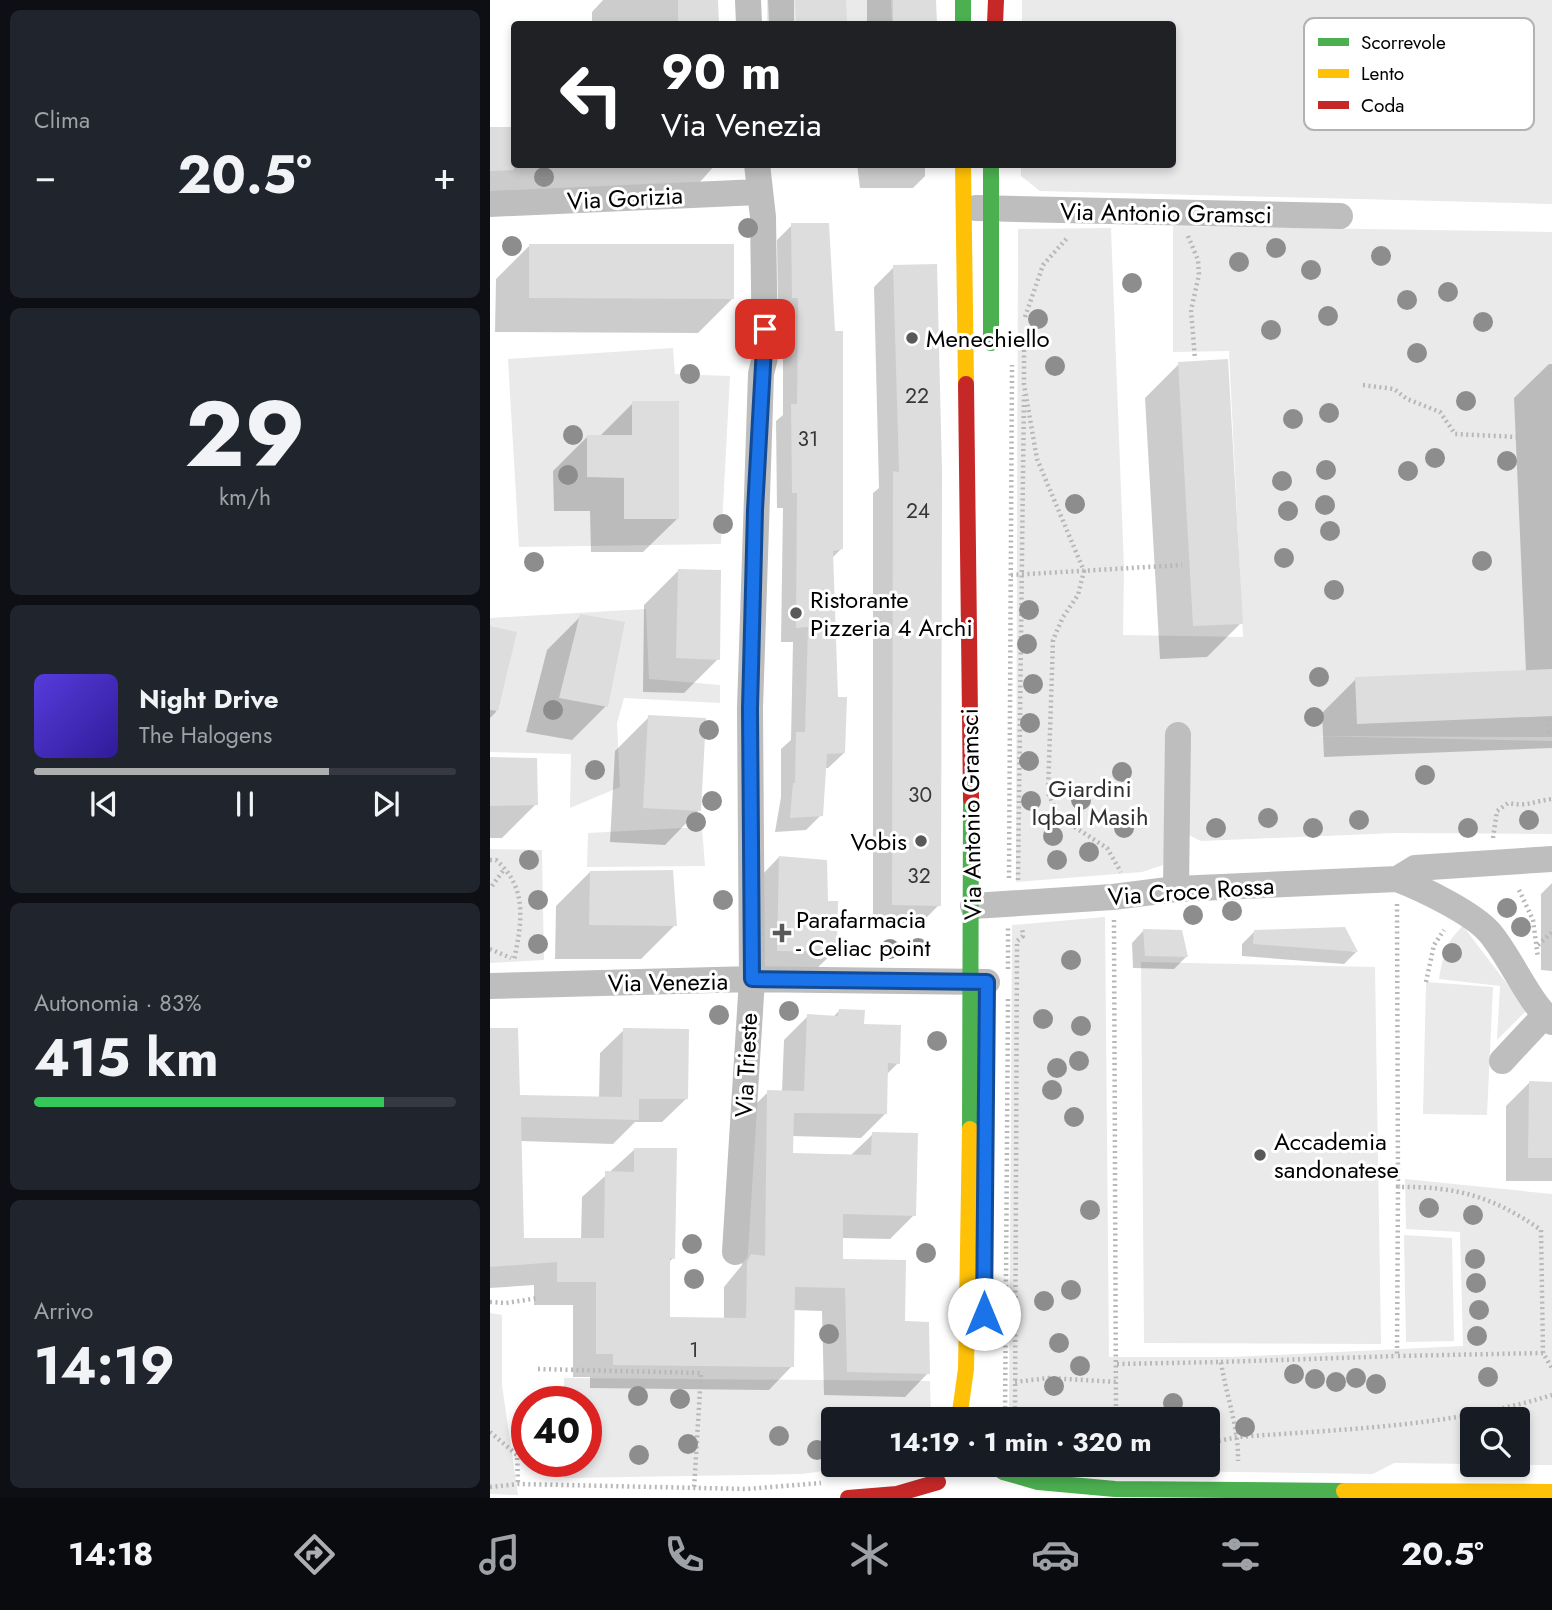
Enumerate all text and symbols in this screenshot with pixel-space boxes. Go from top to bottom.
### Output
legend [1304,18,1534,130]
text: Scorrevole [1361,29,1446,56]
text: 90 m [661,37,781,107]
icon: left [546,49,637,140]
text: Lento [1361,60,1404,87]
text: Coda [1361,92,1404,119]
text: Via Venezia [661,102,822,148]
text: Clima [34,103,90,137]
text: 20.5° [177,137,312,213]
text: − [34,148,56,203]
text: + [433,148,456,203]
street label: Via Gorizia [566,177,684,219]
street label: Via Antonio Gramsci [1060,194,1272,232]
pin [735,299,795,359]
icon: arrive [746,310,784,348]
place label: Menechiello [926,321,1050,356]
marker: Menechiello [904,330,920,346]
text: 29 [185,369,305,500]
house number: 22 [905,381,929,411]
house number: 31 [798,424,818,454]
text: km/h [219,480,271,514]
house number: 24 [906,496,930,526]
place label: Ristorante Pizzeria 4 Archi [810,582,973,645]
marker: Ristorante Pizzeria 4 Archi [788,605,804,621]
text: Night Drive [139,680,279,718]
street label: Via Antonio Gramsci [952,708,990,920]
text: The Halogens [139,718,272,752]
park label: Giardini Iqbal Masih [1032,771,1149,834]
house number: 30 [908,780,932,810]
icon: previous [85,785,123,823]
icon: pause [226,785,264,823]
icon: next [367,785,405,823]
place label: Vobis [850,824,907,859]
marker: Vobis [913,833,929,849]
house number: 32 [907,861,931,891]
street label: Via Croce Rossa [1107,868,1275,914]
place label: Parafarmacia - Celiac point [796,902,931,965]
marker: Parafarmacia - Celiac point [774,925,790,941]
street label: Via Venezia [607,963,729,1001]
text: Autonomia · 83% [34,986,202,1020]
street label: Via Trieste [726,1012,766,1118]
text: 415 km [34,1020,219,1096]
place label: Accademia sandonatese [1274,1124,1399,1187]
marker: Accademia sandonatese [1252,1147,1268,1163]
position arrow [947,1277,1021,1351]
text: Arrivo [34,1294,93,1328]
text: 14:19 [34,1328,175,1404]
house number: 1 [689,1335,699,1365]
speed limit sign: 40 [511,1386,602,1477]
map controls [1460,1407,1530,1477]
button: search [1460,1407,1530,1477]
text: 14:19 · 1 min · 320 m [889,1423,1152,1461]
icon: directions [290,1530,339,1579]
icon: music [475,1530,524,1579]
icon: phone [660,1530,709,1579]
icon: climate [845,1530,894,1579]
icon: car [1031,1530,1080,1579]
icon: filters [1216,1530,1265,1579]
text: 14:18 [68,1531,153,1577]
text: 20.5° [1401,1531,1484,1577]

